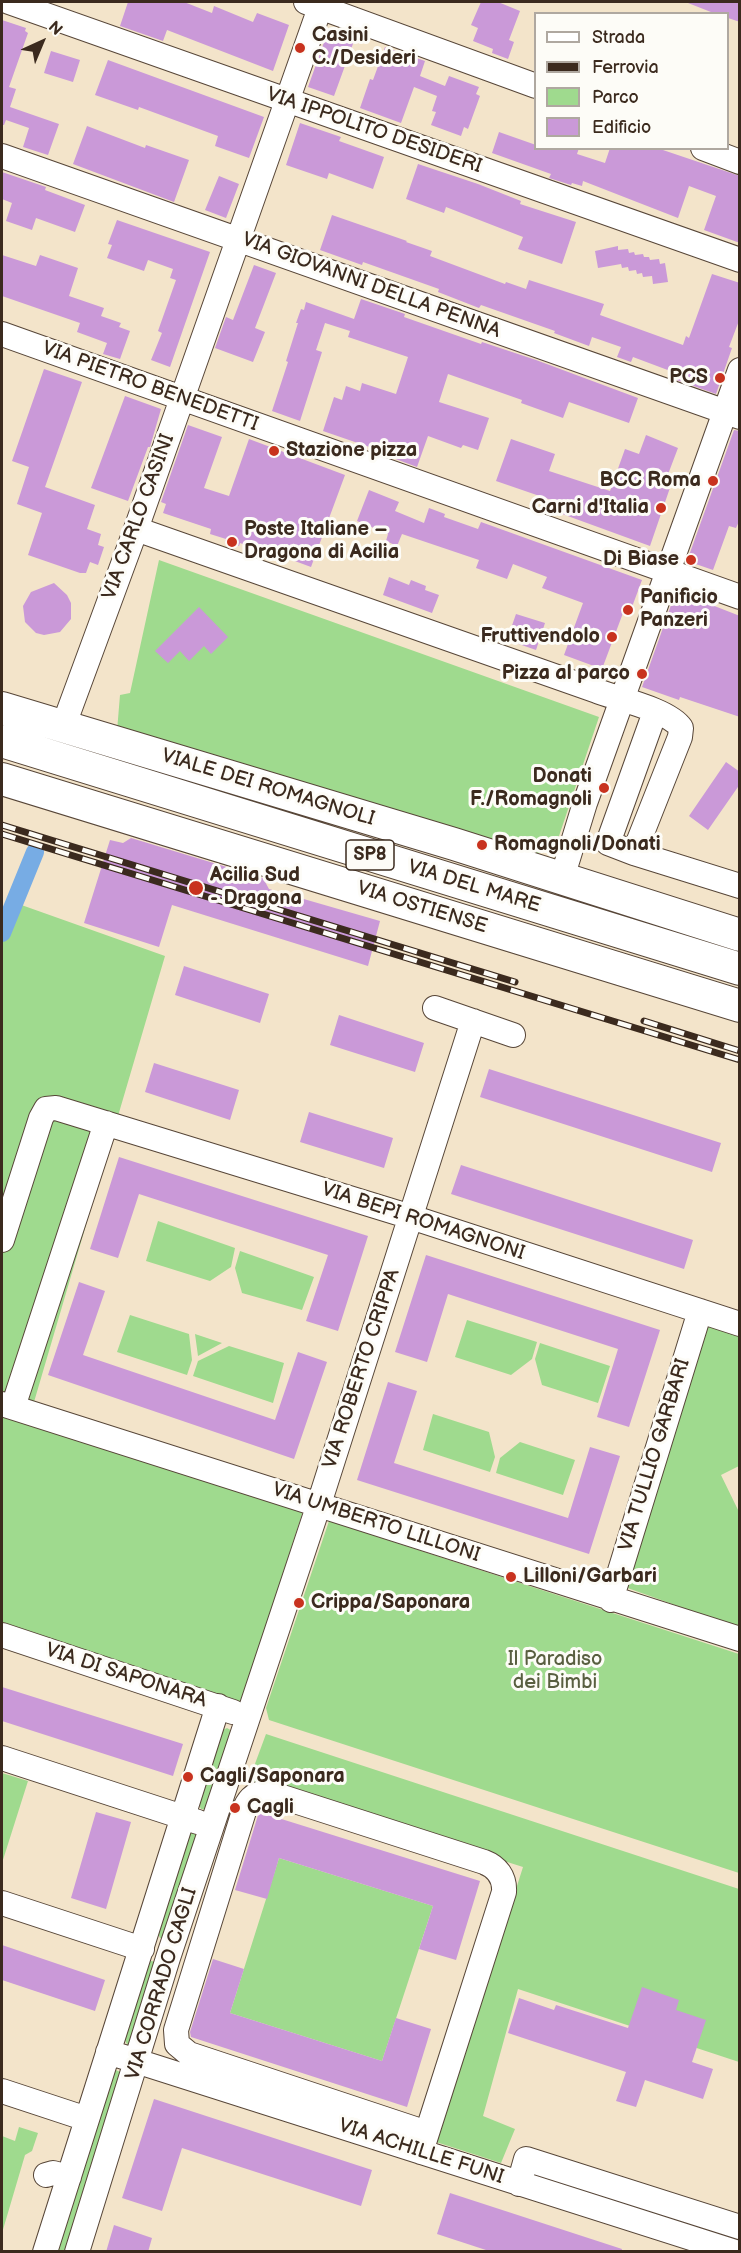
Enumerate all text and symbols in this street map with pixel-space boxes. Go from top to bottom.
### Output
north arrow [12,12,72,72]
legend [534,12,729,150]
text: N [44,18,66,40]
place label: Casini C./Desideri [312,24,416,71]
text: Strada [592,27,645,48]
marker: Casini C./Desideri [293,41,307,55]
text: Ferrovia [592,57,659,78]
street label: VIA IPPOLITO DESIDERI [263,83,485,179]
text: Parco [592,87,639,108]
text: Edificio [592,117,651,138]
street label: VIA GIOVANNI DELLA PENNA [238,228,504,344]
street label: VIA PIETRO BENEDETTI [39,337,261,437]
place label: PCS [669,366,708,390]
marker: PCS [713,371,727,385]
street label: VIA CARLO CASINI [98,431,180,603]
place label: Stazione pizza [286,439,417,463]
marker: Stazione pizza [267,444,281,458]
place label: BCC Roma [599,469,701,493]
marker: BCC Roma [706,474,720,488]
place label: Carni d'Italia [532,496,649,520]
marker: Carni d'Italia [654,501,668,515]
place label: Poste Italiane – Dragona di Acilia [244,518,399,565]
marker: Poste Italiane – Dragona di Acilia [225,535,239,549]
place label: Di Biase [603,548,679,572]
marker: Di Biase [684,553,698,567]
place label: Panificio Panzeri [640,586,718,633]
marker: Panificio Panzeri [621,603,635,617]
place label: Fruttivendolo [480,625,600,649]
marker: Fruttivendolo [605,630,619,644]
place label: Pizza al parco [502,662,630,686]
marker: Pizza al parco [635,667,649,681]
street label: VIALE DEI ROMAGNOLI [159,744,377,832]
place label: Donati F./Romagnoli [470,765,592,812]
marker: Donati F./Romagnoli [597,781,611,795]
place label: Romagnoli/Donati [494,833,661,857]
marker: Romagnoli/Donati [475,838,489,852]
road number: SP8 [346,840,394,870]
street label: VIA DEL MARE [405,855,543,919]
place label: Acilia Sud - Dragona [210,864,302,911]
street label: VIA OSTIENSE [354,877,490,939]
marker: Acilia Sud - Dragona [187,879,205,897]
street label: VIA BEPI ROMAGNONI [318,1178,528,1266]
street label: VIA ROBERTO CRIPPA [318,1266,406,1472]
street label: VIA TULLIO GARBARI [614,1356,696,1554]
street label: VIA UMBERTO LILLONI [269,1478,483,1568]
place label: Lilloni/Garbari [523,1565,657,1589]
marker: Lilloni/Garbari [504,1570,518,1584]
place label: Crippa/Saponara [311,1591,470,1615]
marker: Crippa/Saponara [292,1596,306,1610]
street label: VIA DI SAPONARA [42,1639,210,1713]
park label: Il Paradiso dei Bimbi [508,1648,602,1695]
place label: Cagli/Saponara [200,1765,345,1789]
marker: Cagli/Saponara [181,1770,195,1784]
place label: Cagli [247,1796,294,1820]
marker: Cagli [228,1801,242,1815]
street label: VIA CORRADO CAGLI [121,1885,203,2083]
street label: VIA ACHILLE FUNI [335,2114,507,2190]

